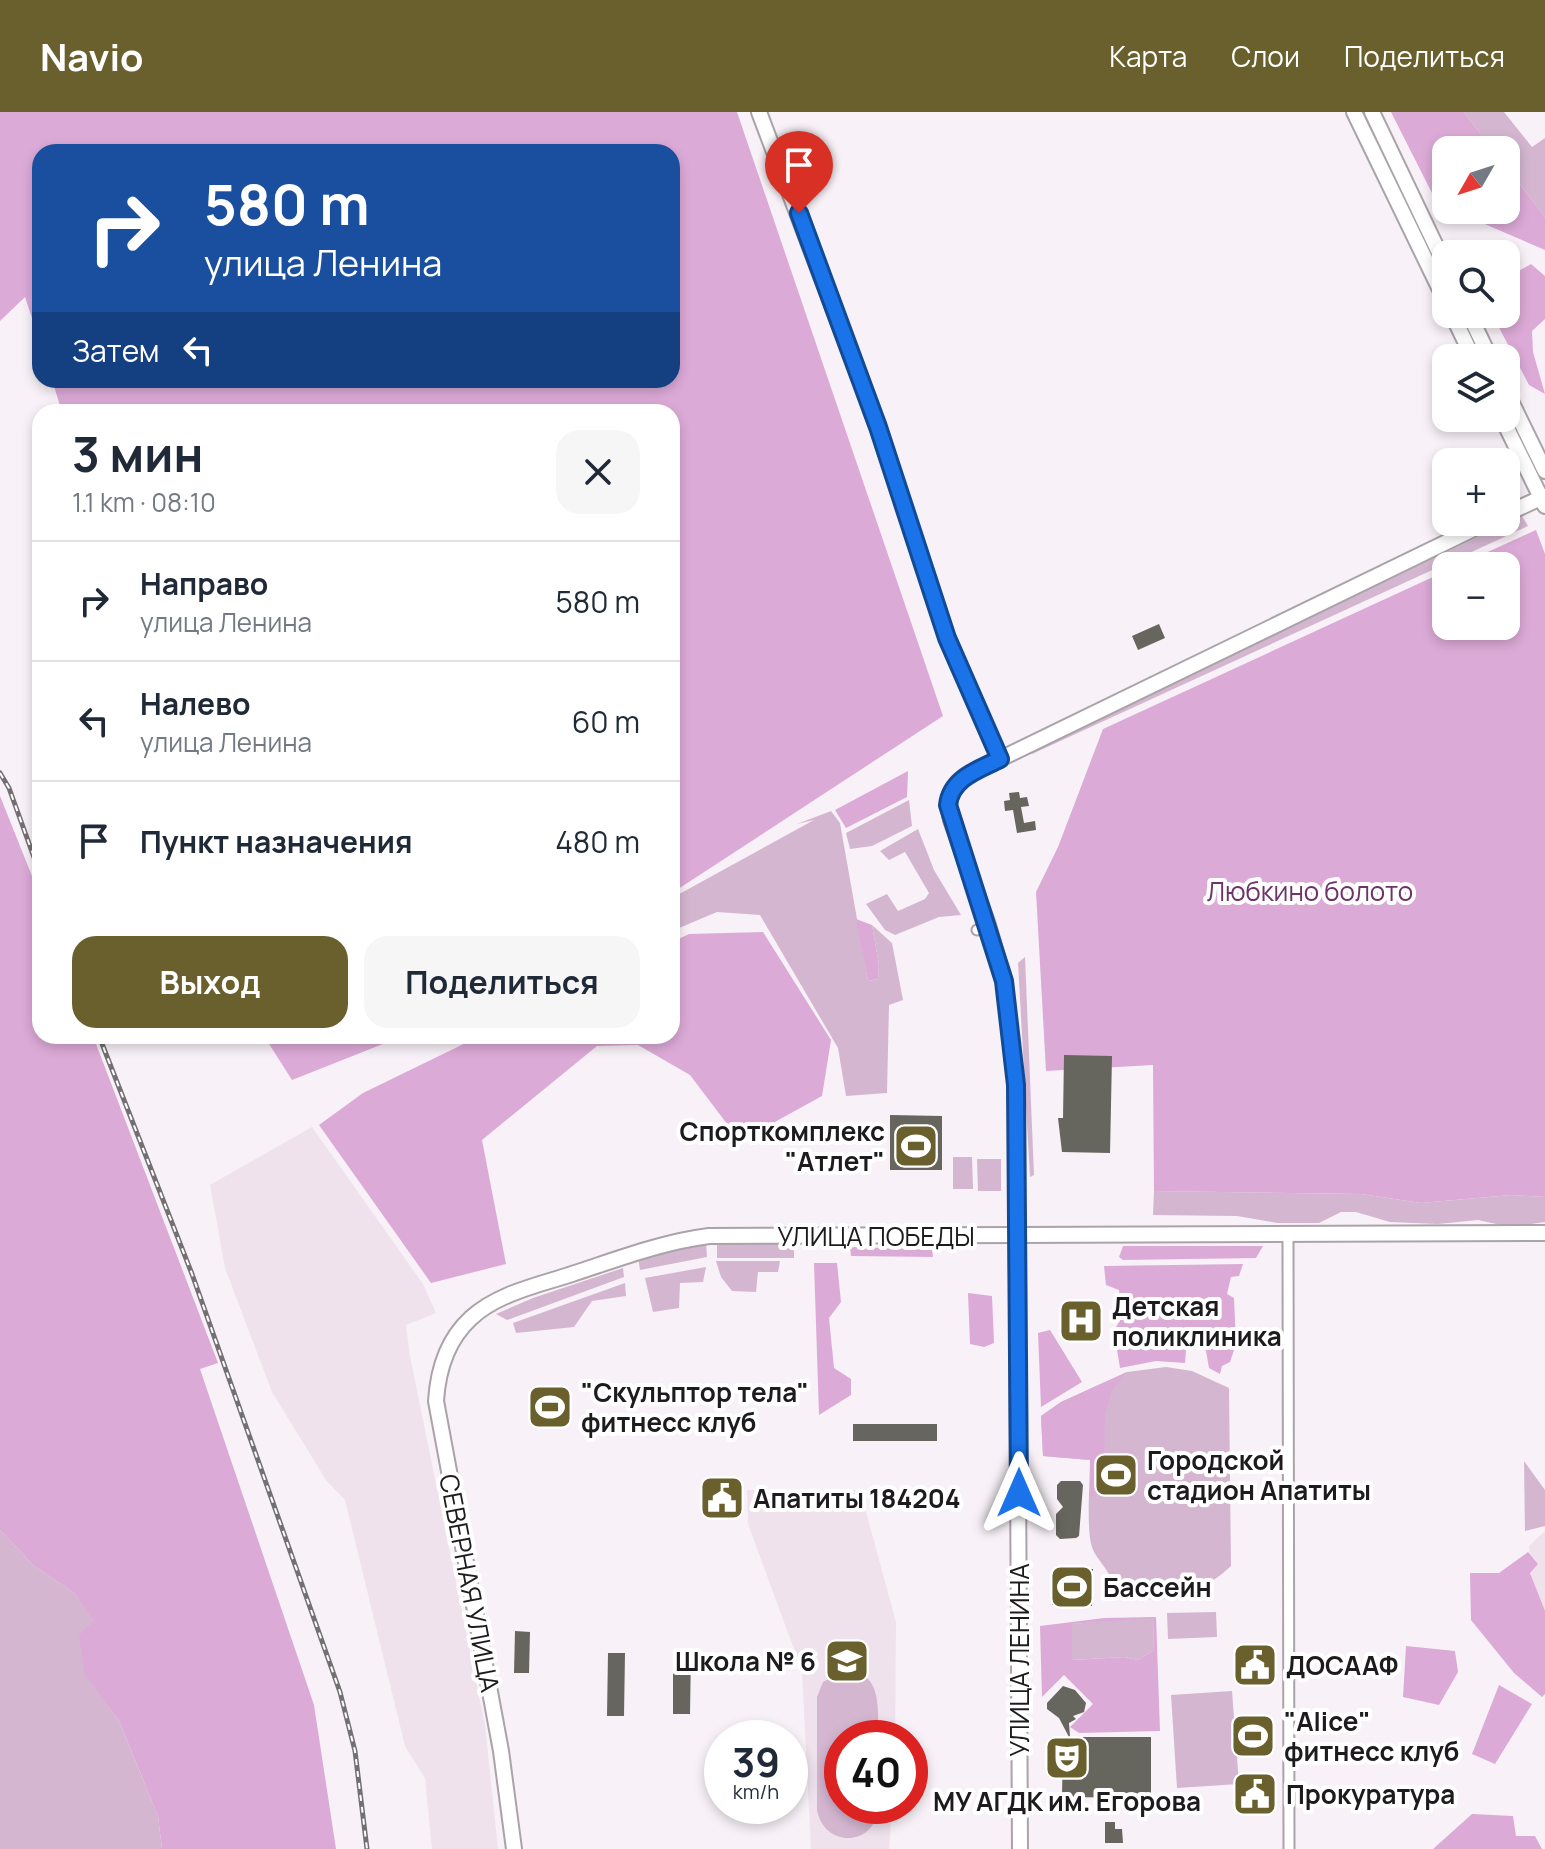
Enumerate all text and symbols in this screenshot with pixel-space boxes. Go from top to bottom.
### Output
text: Navio [40,30,144,82]
text: Карта [1109,37,1187,75]
text: Слои [1231,37,1300,75]
text: Поделиться [1344,37,1505,75]
pin [765,131,833,213]
north arrow [1432,136,1520,224]
map controls [1432,136,1520,640]
icon: arrive [777,143,821,187]
text: 580 m [204,165,370,242]
icon: right [72,176,176,280]
text: улица Ленина [204,238,442,287]
button: search [1432,240,1520,328]
icon: left [176,328,220,372]
text: Затем [72,330,160,371]
button: layers [1432,344,1520,432]
text: 3 мин [72,421,203,486]
button: close [556,430,640,514]
button: + [1432,448,1520,536]
text: 1.1 km · 08:10 [72,484,216,520]
button: − [1432,552,1520,640]
text: Направо [140,563,268,604]
icon: right [72,579,116,623]
text: 580 m [556,581,640,622]
text: улица Ленина [140,604,312,640]
text: Налево [140,683,250,724]
icon: left [72,699,116,743]
text: 60 m [572,701,640,742]
text: улица Ленина [140,724,312,760]
icon: arrive [72,819,116,863]
text: Пункт назначения [140,821,413,862]
text: 480 m [555,821,640,862]
park label: Любкино болото [1207,873,1413,909]
button: Выход [72,936,348,1028]
button: Поделиться [364,936,640,1028]
place label: Спорткомплекс "Атлет" [680,1113,885,1179]
sports icon: Спорткомплекс "Атлет" [892,1122,940,1170]
street label: УЛИЦА ПОБЕДЫ [777,1218,975,1254]
place label: Детская поликлиника [1112,1288,1282,1354]
hospital icon: Детская поликлиника [1057,1297,1105,1345]
place label: "Скульптор тела" фитнесс клуб [581,1374,809,1440]
sports icon: "Скульптор тела" фитнесс клуб [526,1383,574,1431]
place label: Городской стадион Апатиты [1147,1442,1371,1508]
position arrow [977,1451,1061,1535]
sports icon: Городской стадион Апатиты [1092,1451,1140,1499]
street label: СЕВЕРНАЯ УЛИЦА [431,1471,509,1695]
public building icon: Апатиты 184204 [698,1474,746,1522]
place label: Апатиты 184204 [753,1480,961,1516]
street label: УЛИЦА ЛЕНИНА [1001,1563,1037,1757]
sports icon: Бассейн [1048,1563,1096,1611]
place label: Бассейн [1103,1569,1212,1605]
school or university icon: Школа № 6 [823,1637,871,1685]
public building icon: ДОСААФ [1231,1641,1279,1689]
place label: Школа № 6 [675,1643,816,1679]
place label: ДОСААФ [1286,1647,1398,1683]
place label: "Alice" фитнесс клуб [1284,1703,1459,1769]
sports icon: "Alice" фитнесс клуб [1229,1712,1277,1760]
speed limit sign: 40 [824,1720,928,1824]
text: 39 [732,1734,780,1789]
theatre icon: МУ АГДК им. Егорова [1043,1734,1091,1782]
public building icon: Прокуратура [1231,1770,1279,1818]
place label: Прокуратура [1286,1776,1455,1812]
text: km/h [733,1778,779,1805]
place label: МУ АГДК им. Егорова [933,1783,1201,1819]

